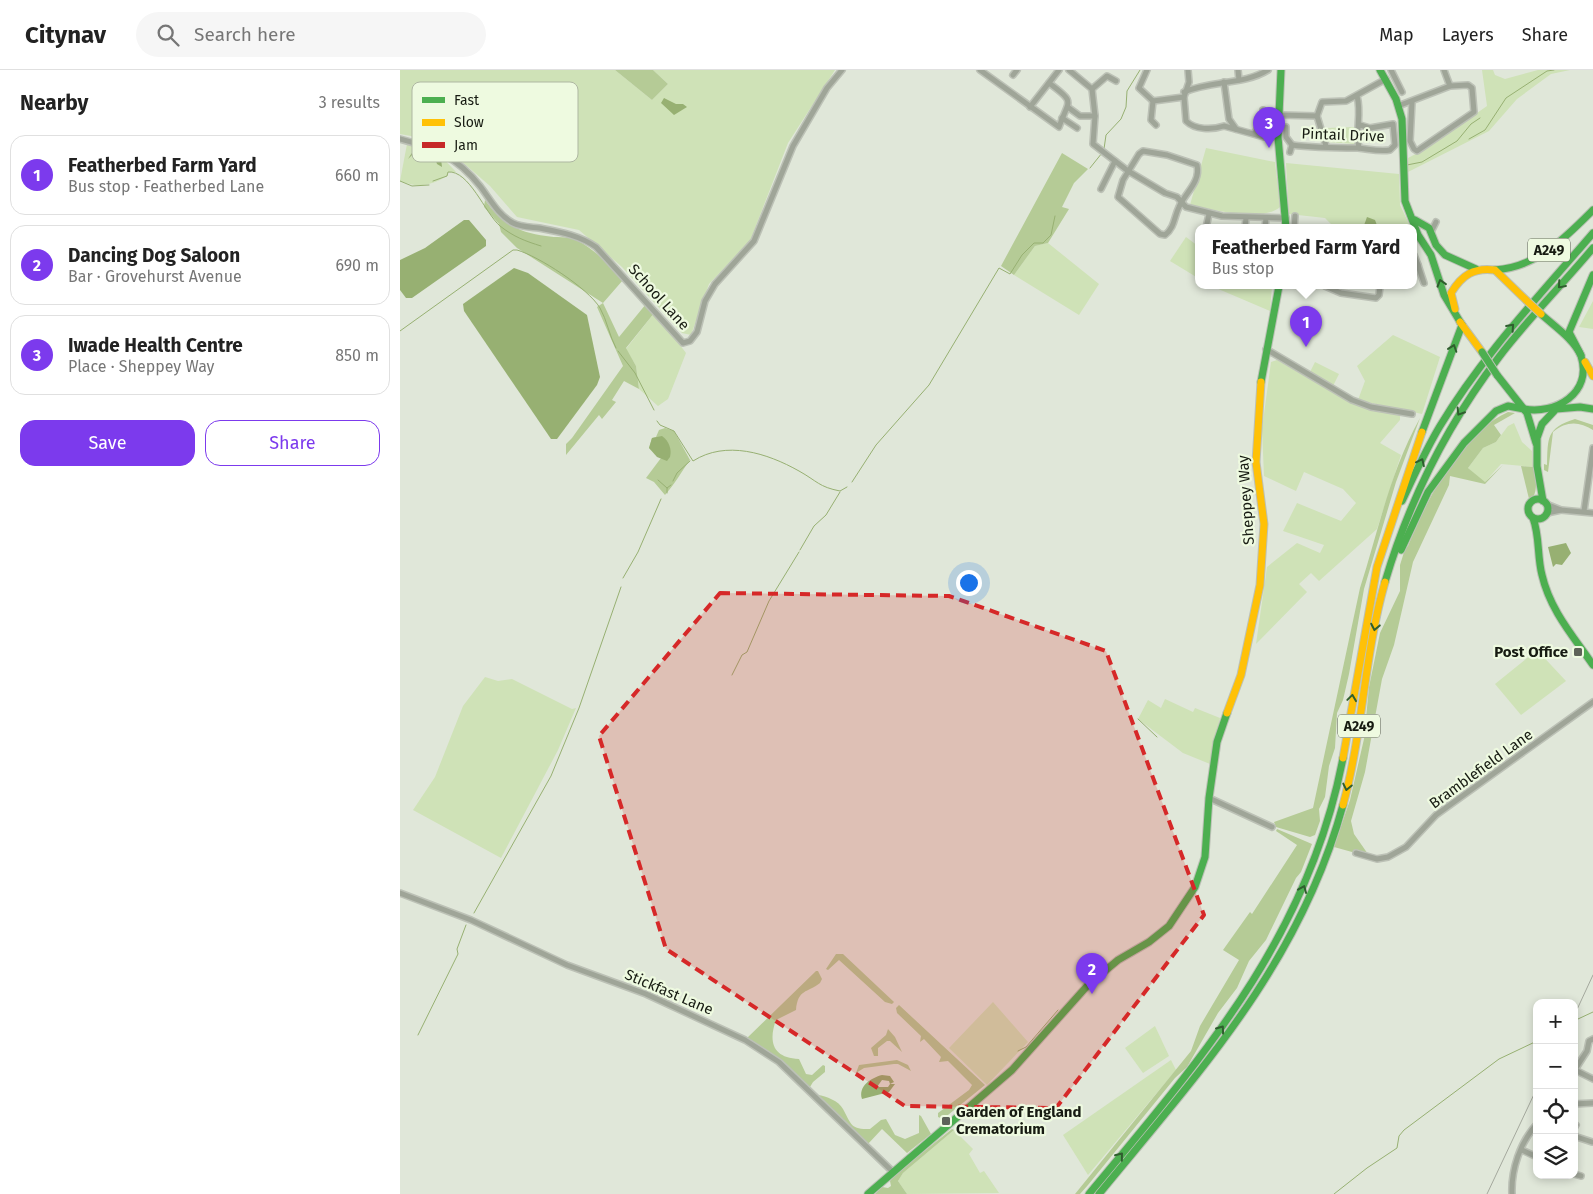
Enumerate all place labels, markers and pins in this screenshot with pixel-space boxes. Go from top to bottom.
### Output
pin: 3 [1253,107,1285,148]
pin: 1 [1290,306,1322,347]
place label: Post Office [1494,643,1568,661]
marker: Post Office [1572,646,1584,658]
pin: 2 [1076,953,1108,994]
place label: Garden of England Crematorium [956,1103,1082,1138]
marker: Garden of England Crematorium [940,1115,952,1127]

